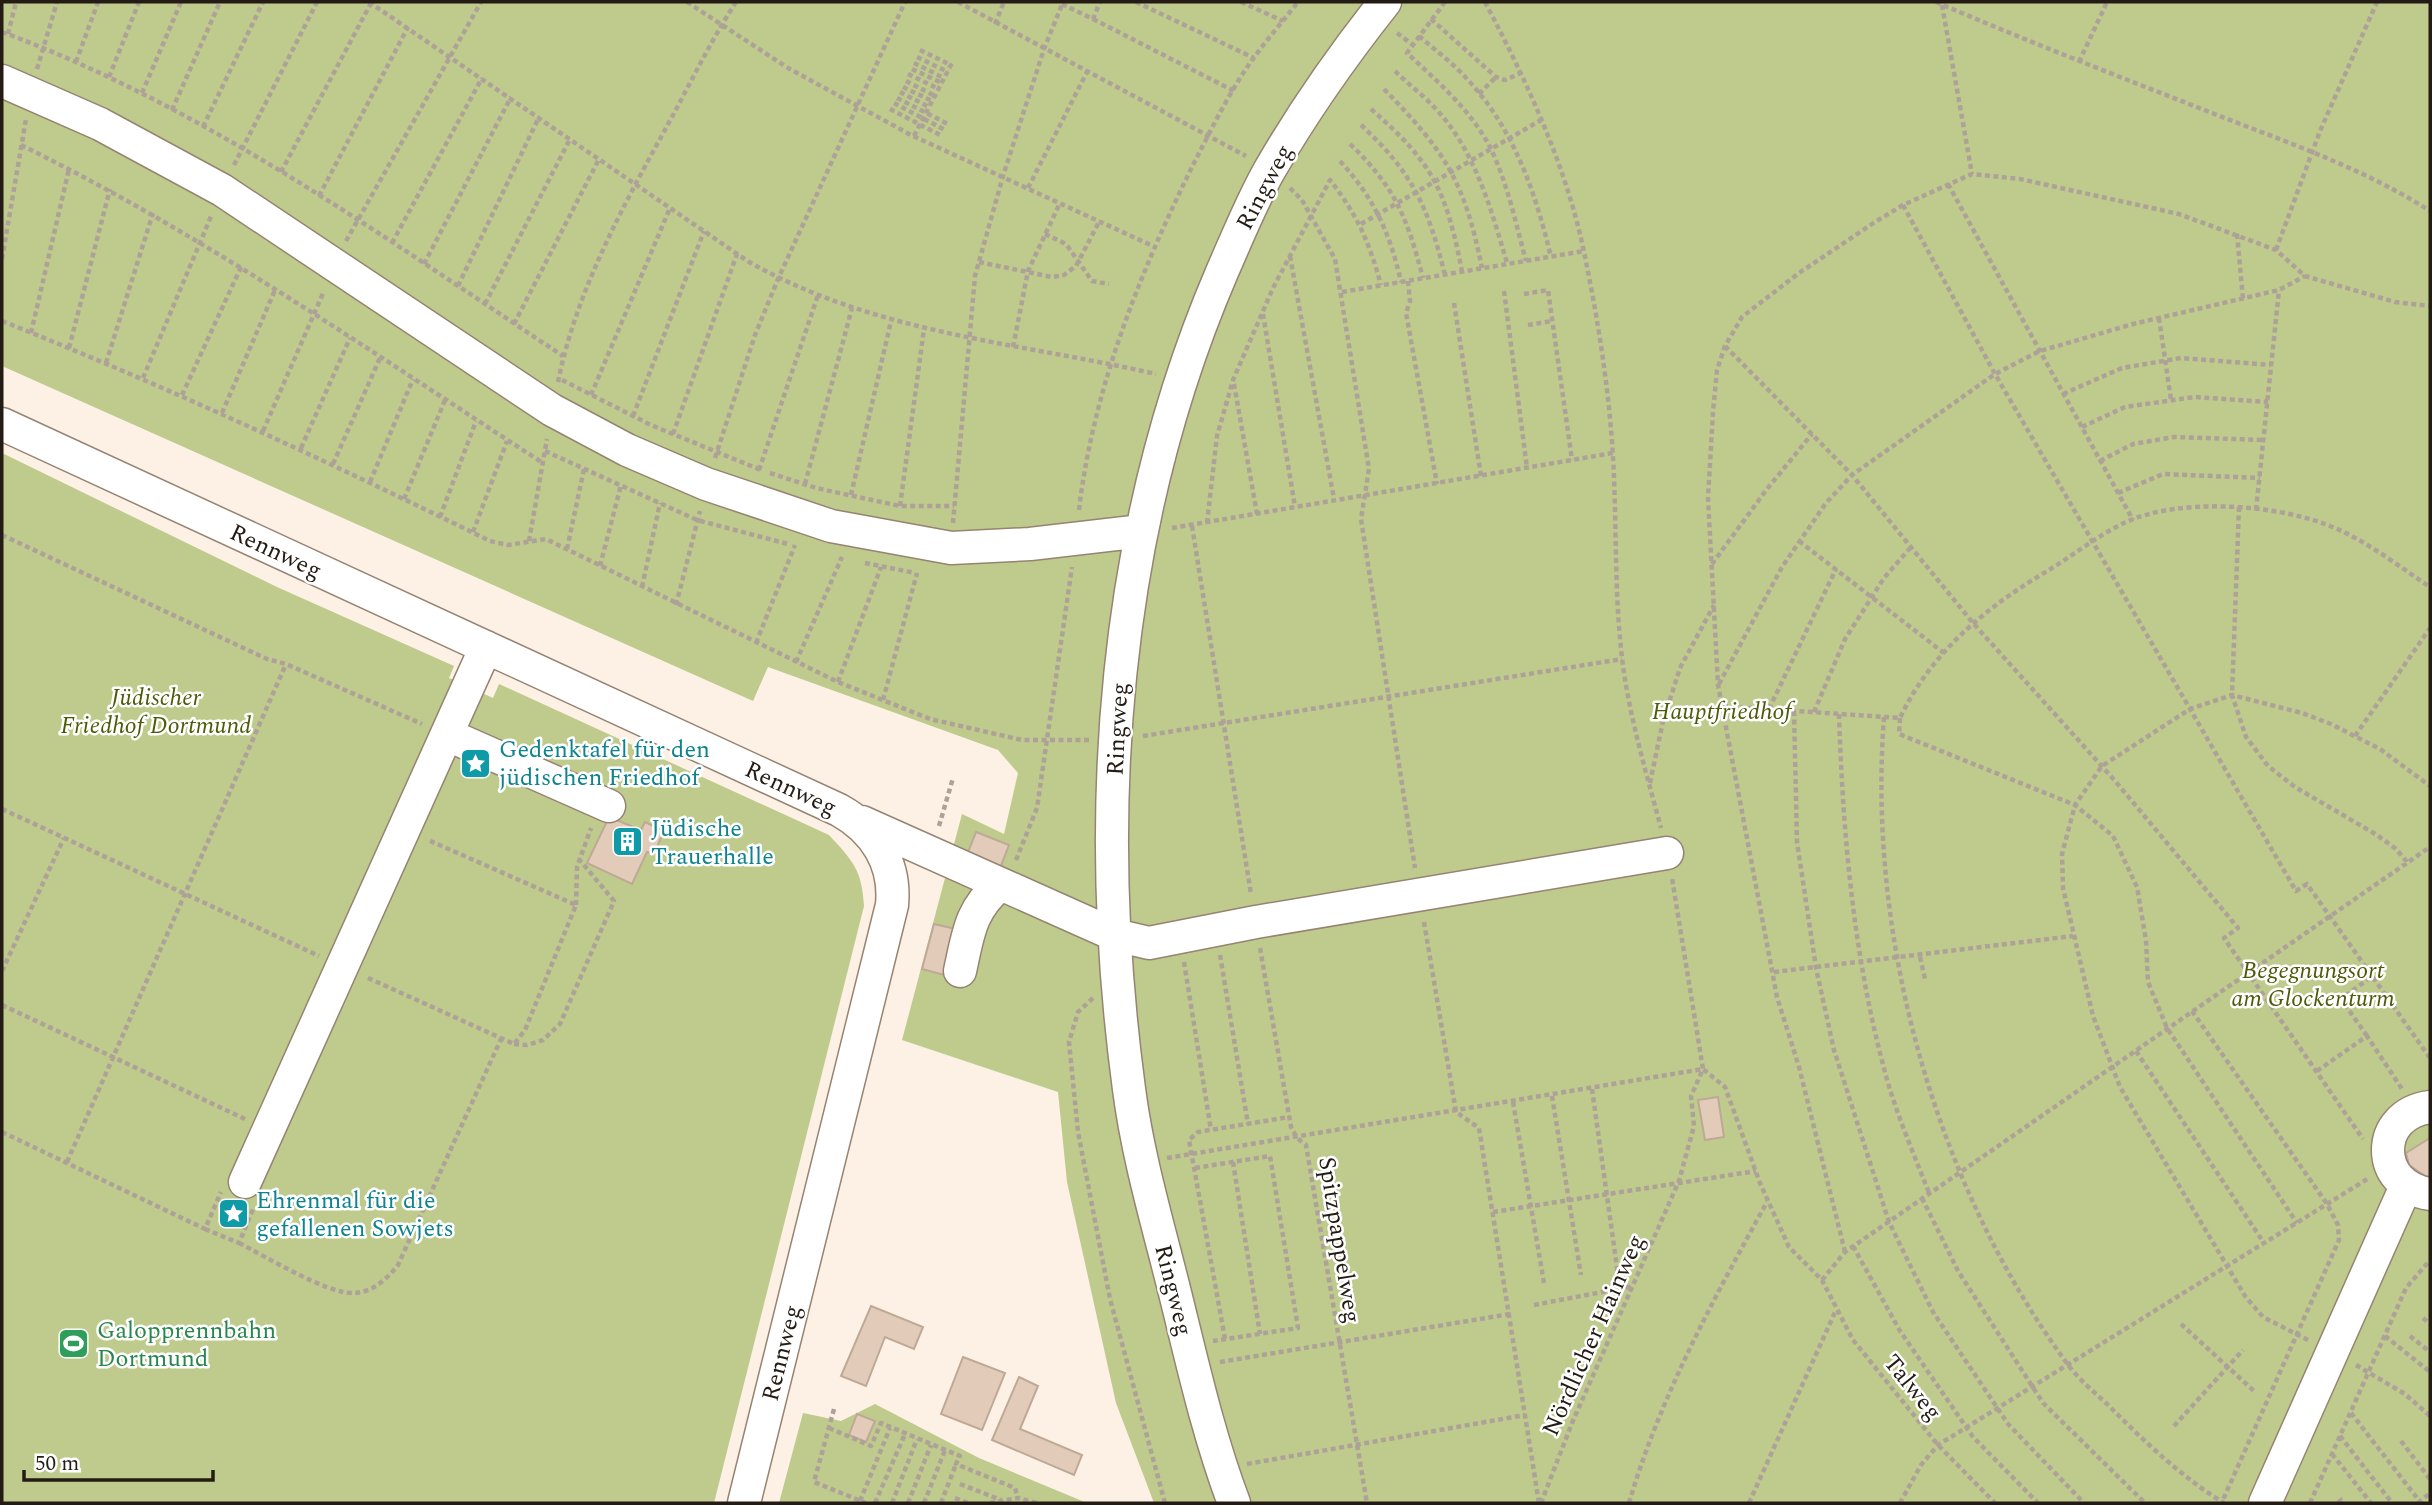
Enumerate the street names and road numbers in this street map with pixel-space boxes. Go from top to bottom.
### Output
street label: Ringweg [1227,138,1303,237]
street label: Rennweg [224,515,328,589]
street label: Ringweg [1098,682,1138,776]
street label: Rennweg [739,752,843,826]
street label: Spitzpappelweg [1308,1154,1370,1326]
street label: Nördlicher Hainweg [1533,1229,1655,1442]
street label: Ringweg [1144,1241,1202,1340]
street label: Rennweg [753,1301,811,1405]
street label: Talweg [1874,1347,1950,1429]

